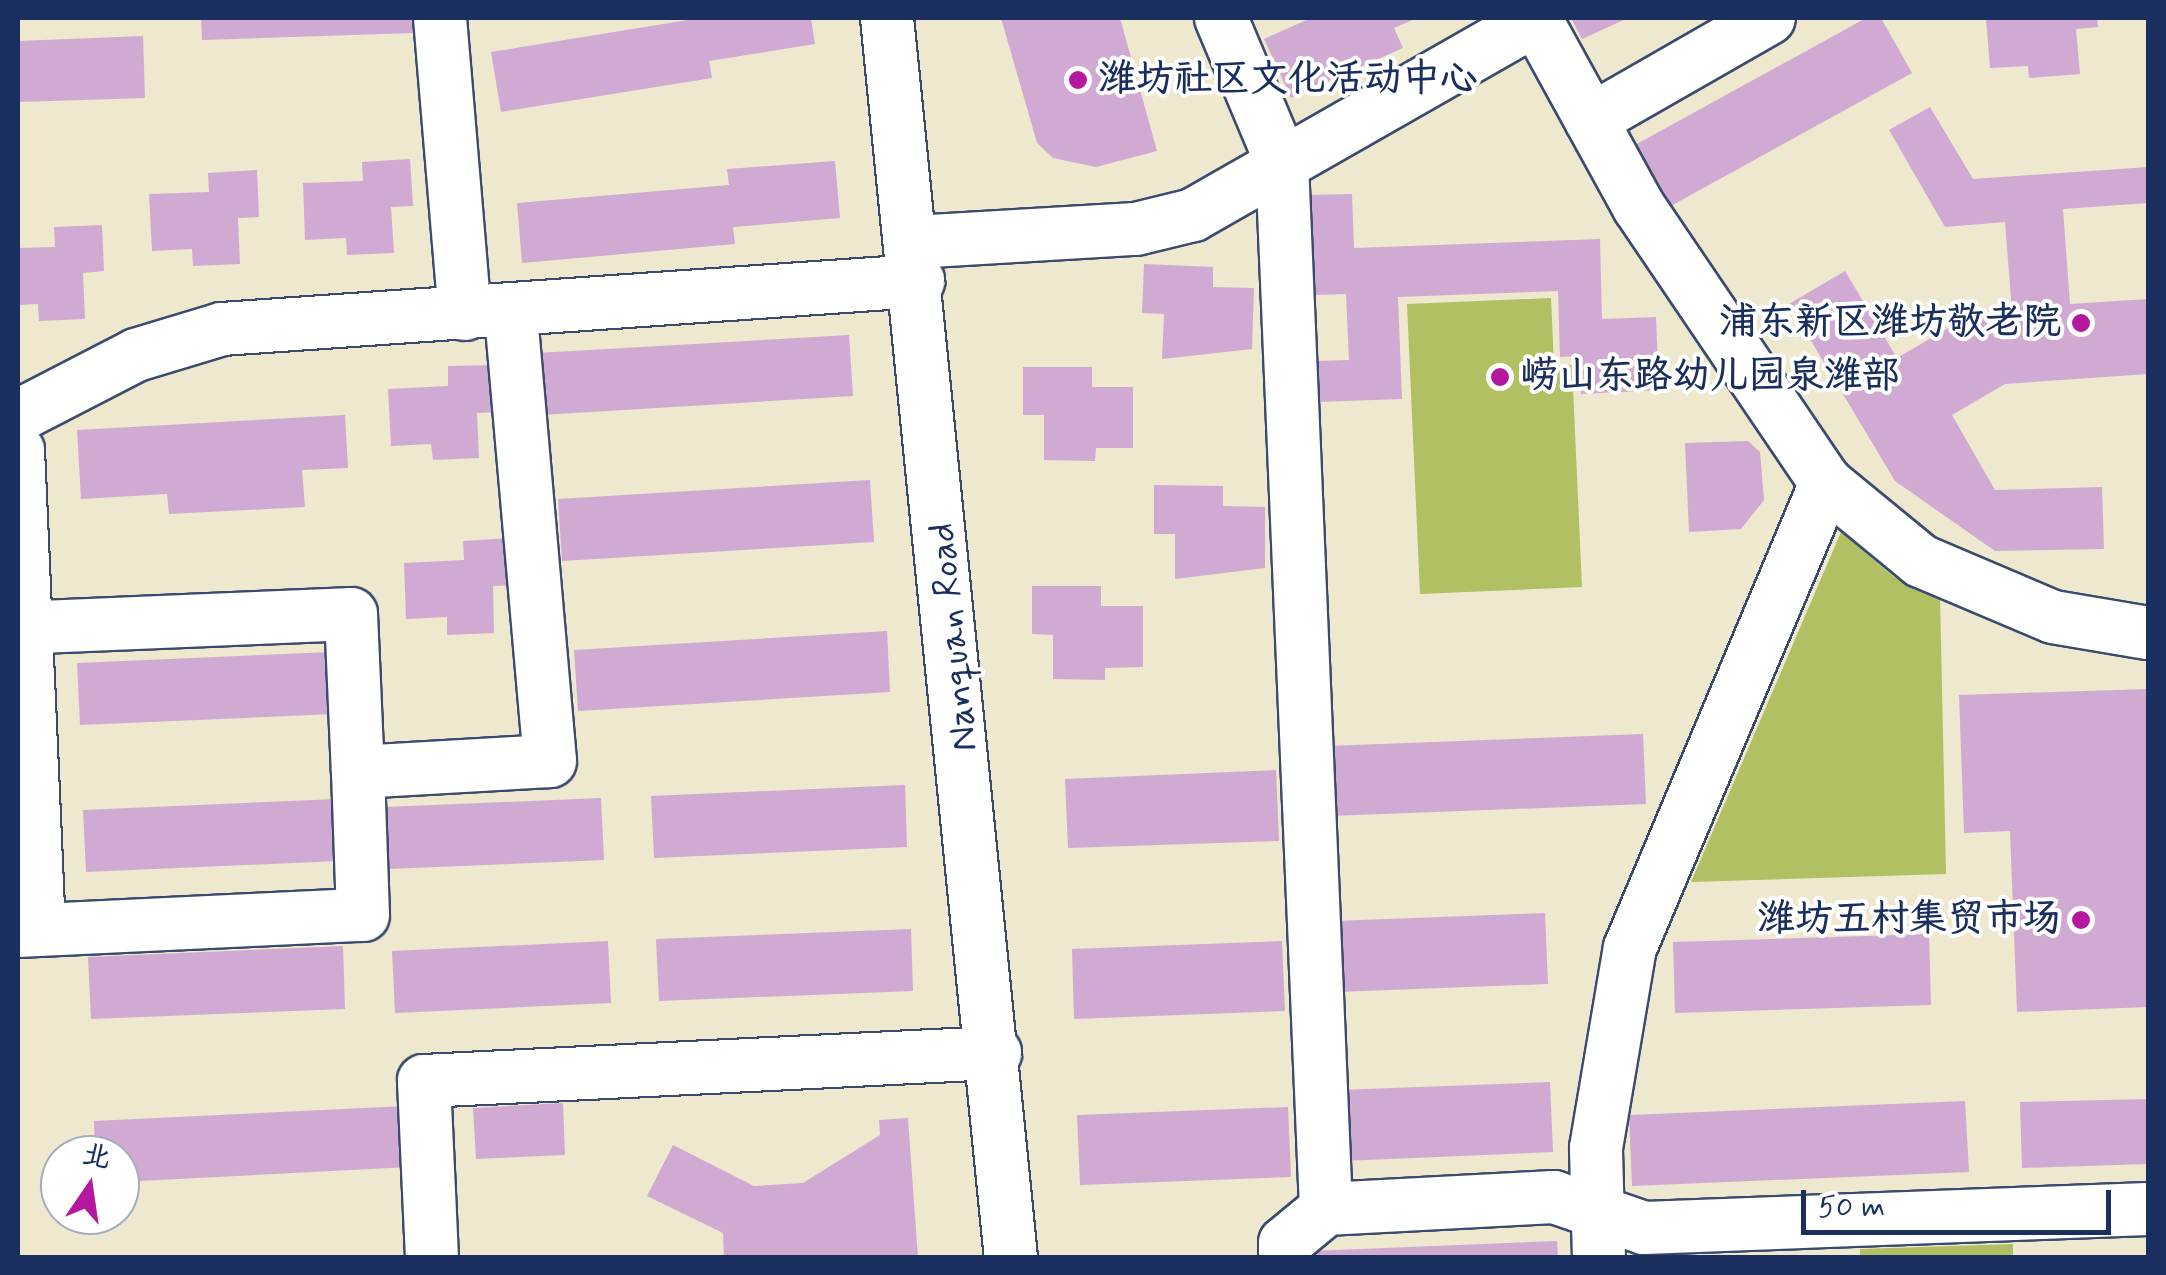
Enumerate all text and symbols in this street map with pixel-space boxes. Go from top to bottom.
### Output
place label: 潍坊社区文化活动中心 [1098,57,1478,103]
marker: 潍坊社区文化活动中心 [1067,69,1089,91]
place label: 浦东新区潍坊敬老院 [1719,300,2061,346]
marker: 浦东新区潍坊敬老院 [2070,312,2092,334]
place label: 崂山东路幼儿园泉潍部 [1520,354,1900,400]
marker: 崂山东路幼儿园泉潍部 [1489,366,1511,388]
street label: Nanquan Road [919,521,989,753]
place label: 潍坊五村集贸市场 [1757,897,2061,943]
marker: 潍坊五村集贸市场 [2070,909,2092,931]
north arrow [40,1135,140,1235]
text: 北 [79,1136,114,1178]
scale bar [1806,1170,2116,1232]
text: 50 m [1818,1188,1885,1227]

